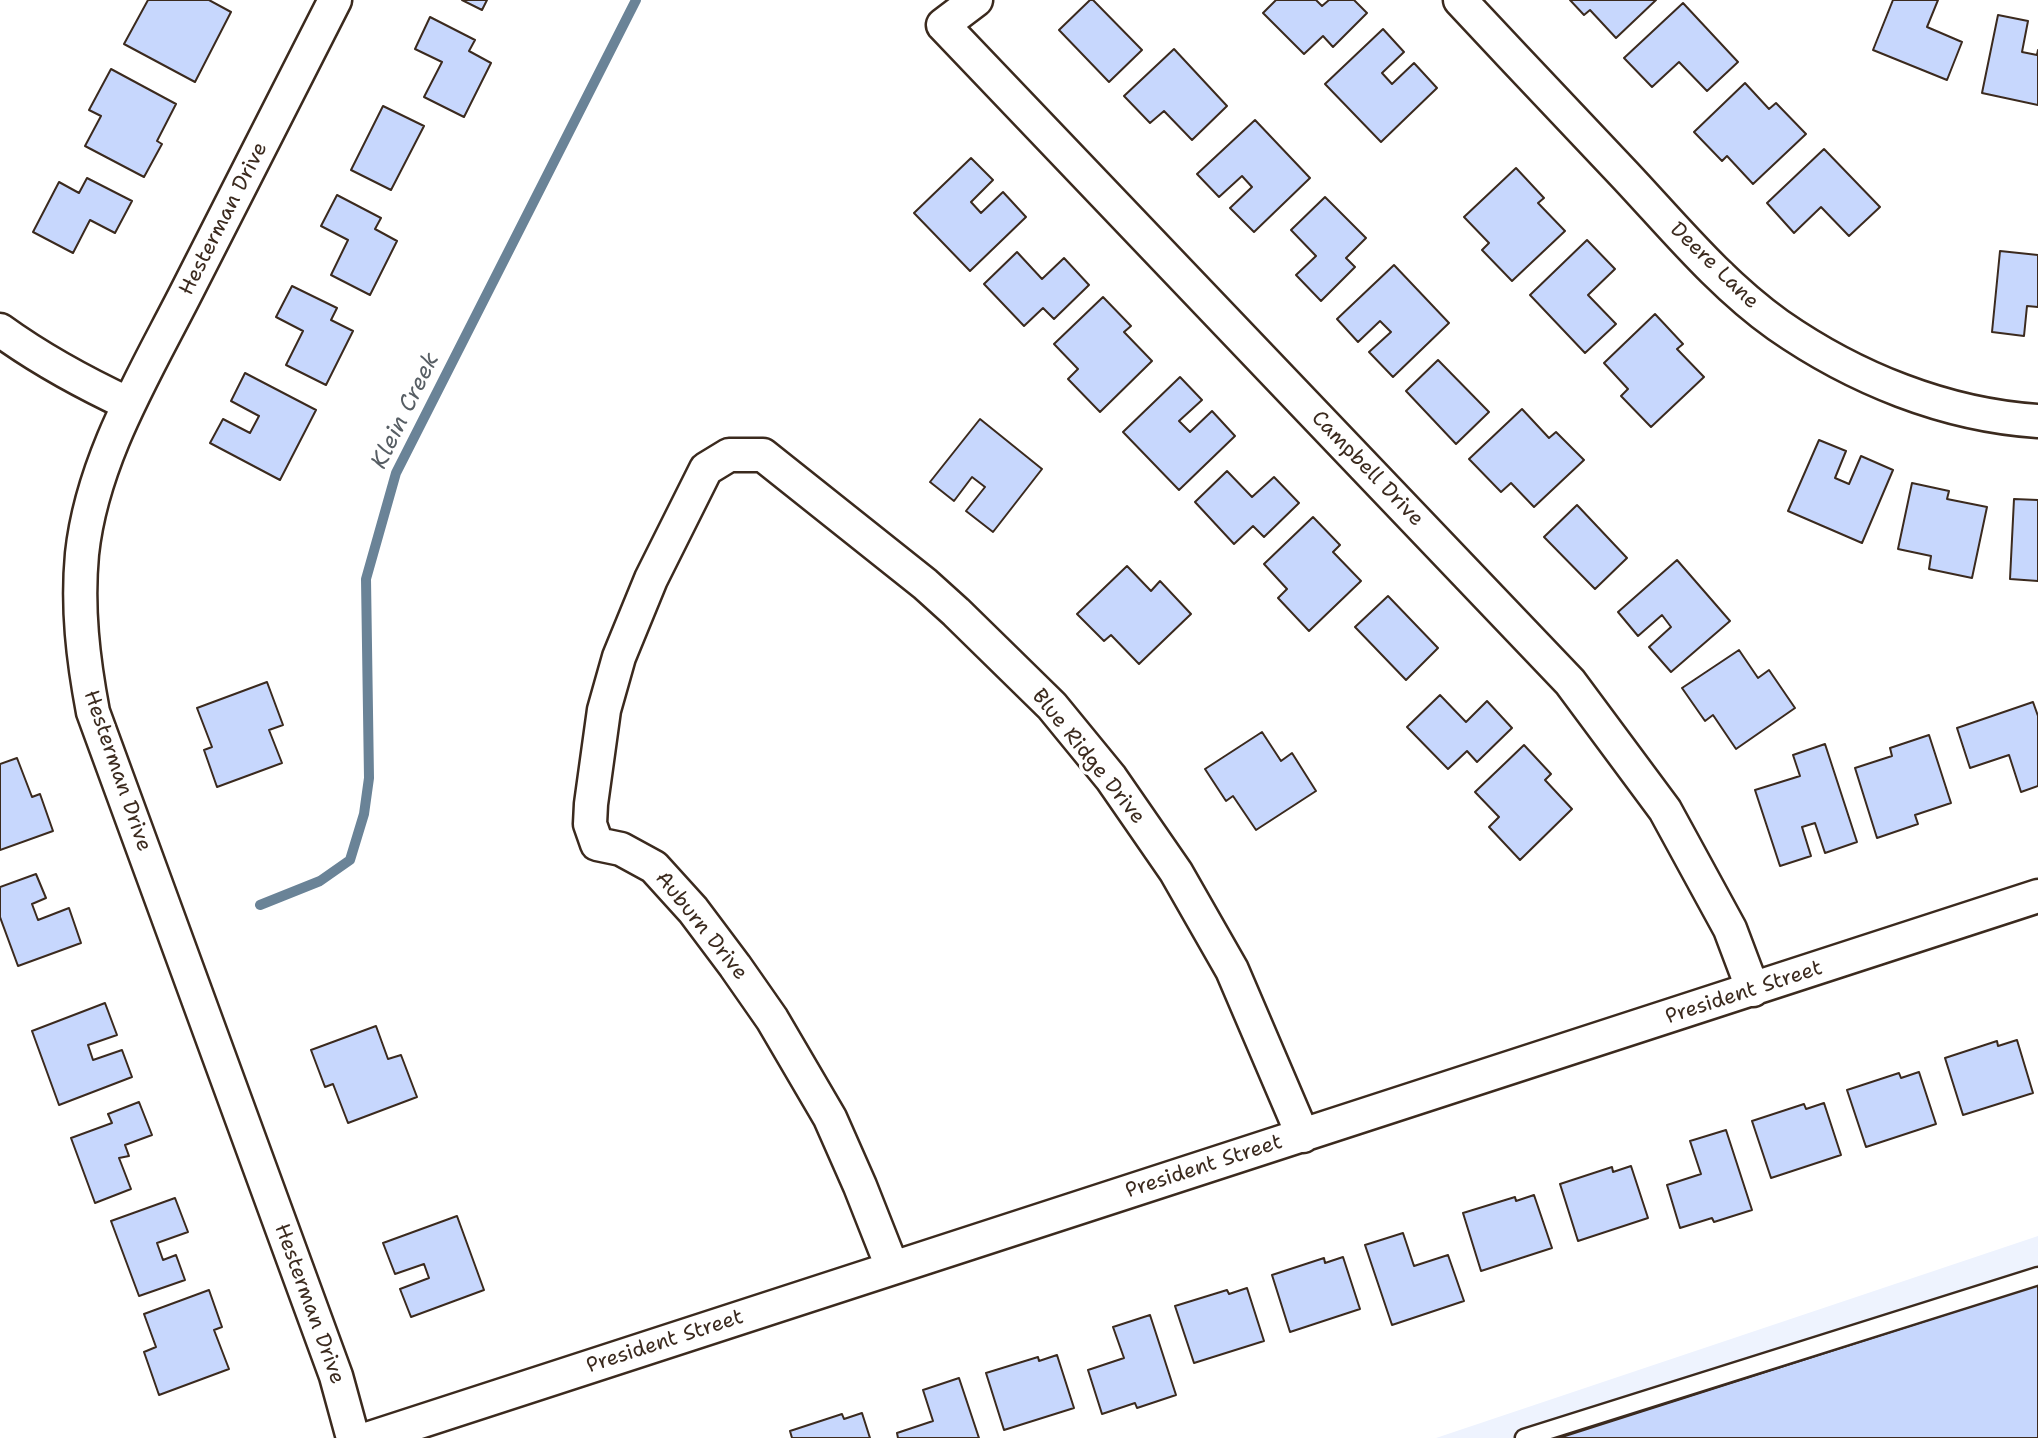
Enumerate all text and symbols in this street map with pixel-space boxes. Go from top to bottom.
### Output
street label: Hesterman Drive [174,138,274,300]
street label: Deere Lane [1664,217,1764,315]
water label: Klein Creek [366,348,446,474]
street label: Campbell Drive [1306,406,1428,532]
street label: Blue Ridge Drive [1026,684,1150,830]
street label: Hesterman Drive [78,687,156,855]
street label: Auburn Drive [650,867,752,985]
street label: President Street [1662,956,1826,1030]
street label: President Street [1122,1130,1286,1204]
street label: Hesterman Drive [268,1220,350,1388]
street label: President Street [583,1305,747,1379]

